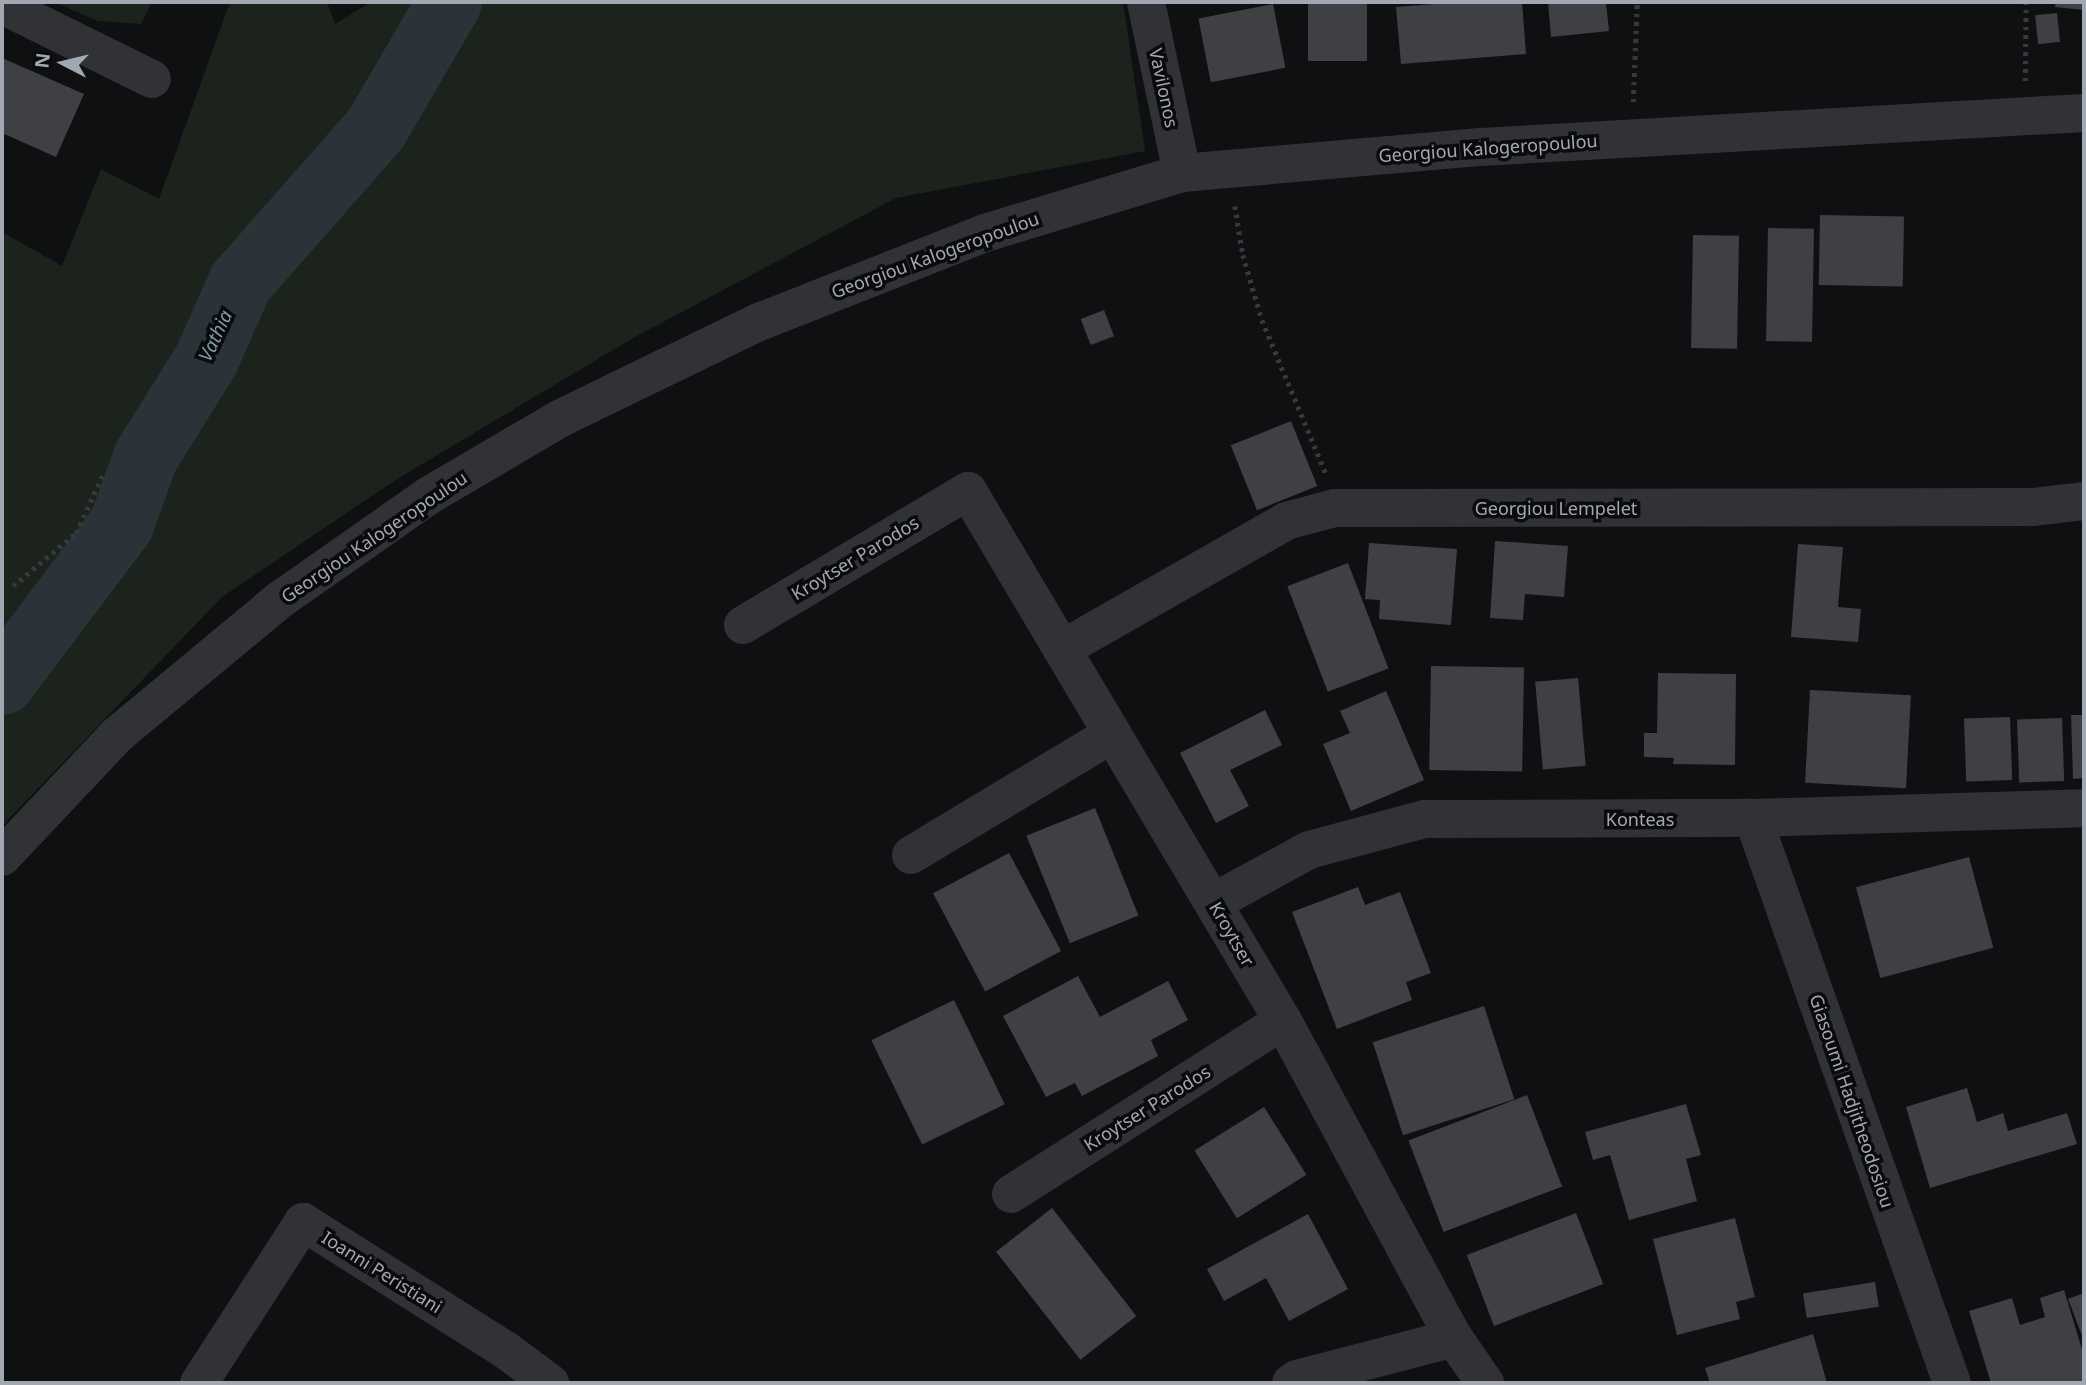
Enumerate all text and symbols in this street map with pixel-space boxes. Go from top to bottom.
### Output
north arrow [28,28,98,98]
street label: Vavilonos [1145,46,1183,130]
text: N [28,51,56,70]
street label: Georgiou Kalogeropoulou [1378,130,1598,166]
street label: Georgiou Kalogeropoulou [828,207,1042,303]
water label: Vathia [194,307,238,365]
street label: Georgiou Kalogeropoulou [277,467,471,607]
street label: Georgiou Lempelet [1475,497,1637,519]
street label: Kroytser Parodos [787,511,923,605]
street label: Konteas [1606,808,1674,830]
street label: Kroytser [1205,898,1259,970]
street label: Giasoumi Hadjitheodosiou [1805,991,1899,1211]
street label: Kroytser Parodos [1080,1060,1214,1156]
street label: Ioanni Peristiani [318,1226,446,1318]

